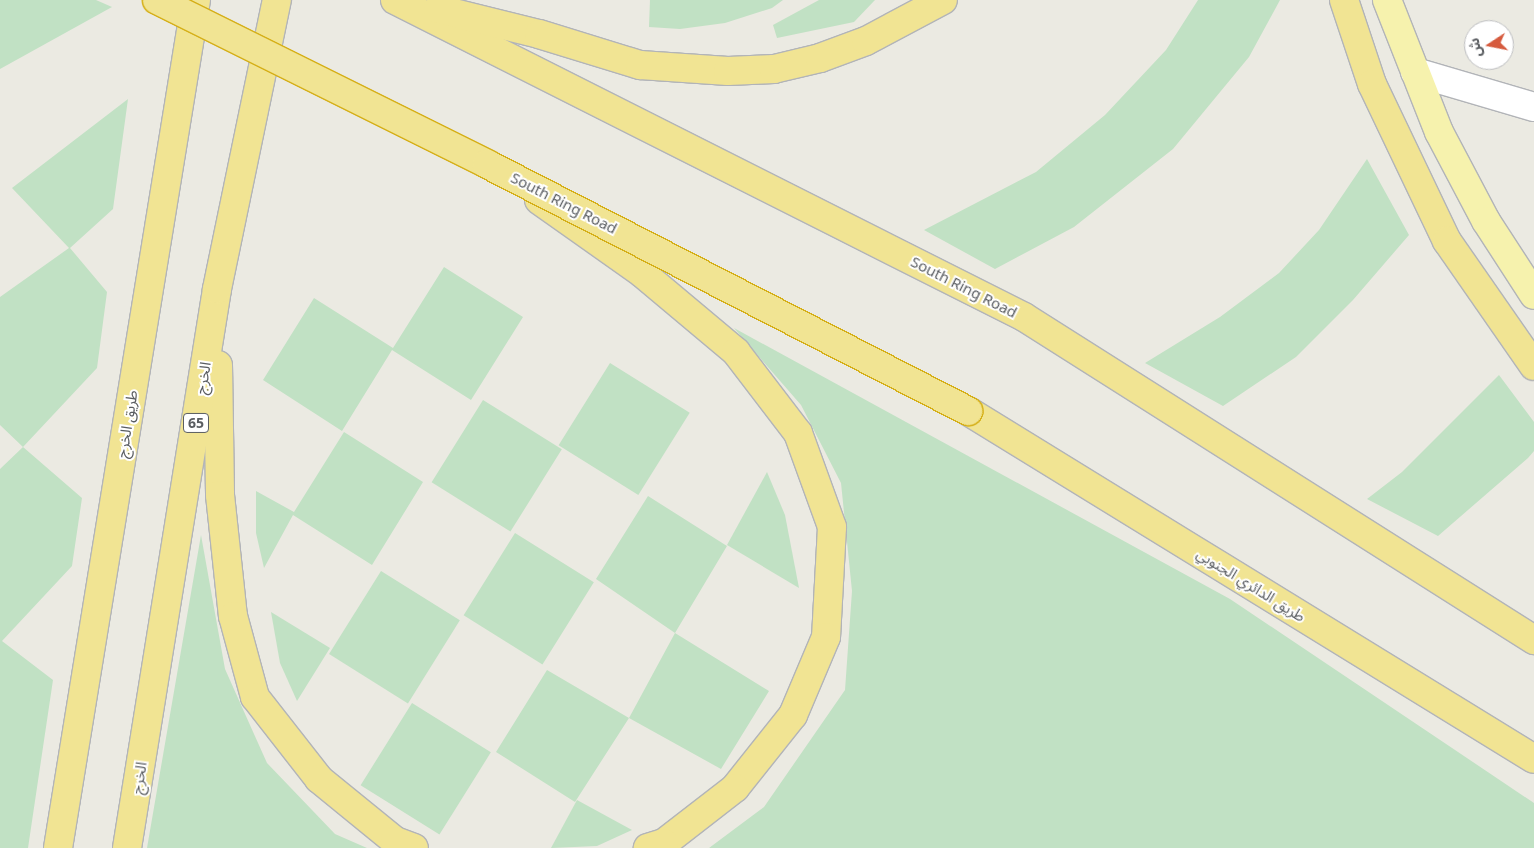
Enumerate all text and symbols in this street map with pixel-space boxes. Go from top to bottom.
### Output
north arrow [1464,20,1514,70]
text: ش [1464,37,1486,59]
street label: South Ring Road [508,168,620,238]
street label: South Ring Road [908,252,1020,322]
street label: الخرج [192,361,214,395]
street label: طريق الخرج [113,389,141,459]
road number: 65 [182,412,210,434]
street label: طريق الدائري الجنوبي [1193,544,1309,626]
street label: الخرج [128,761,150,795]

